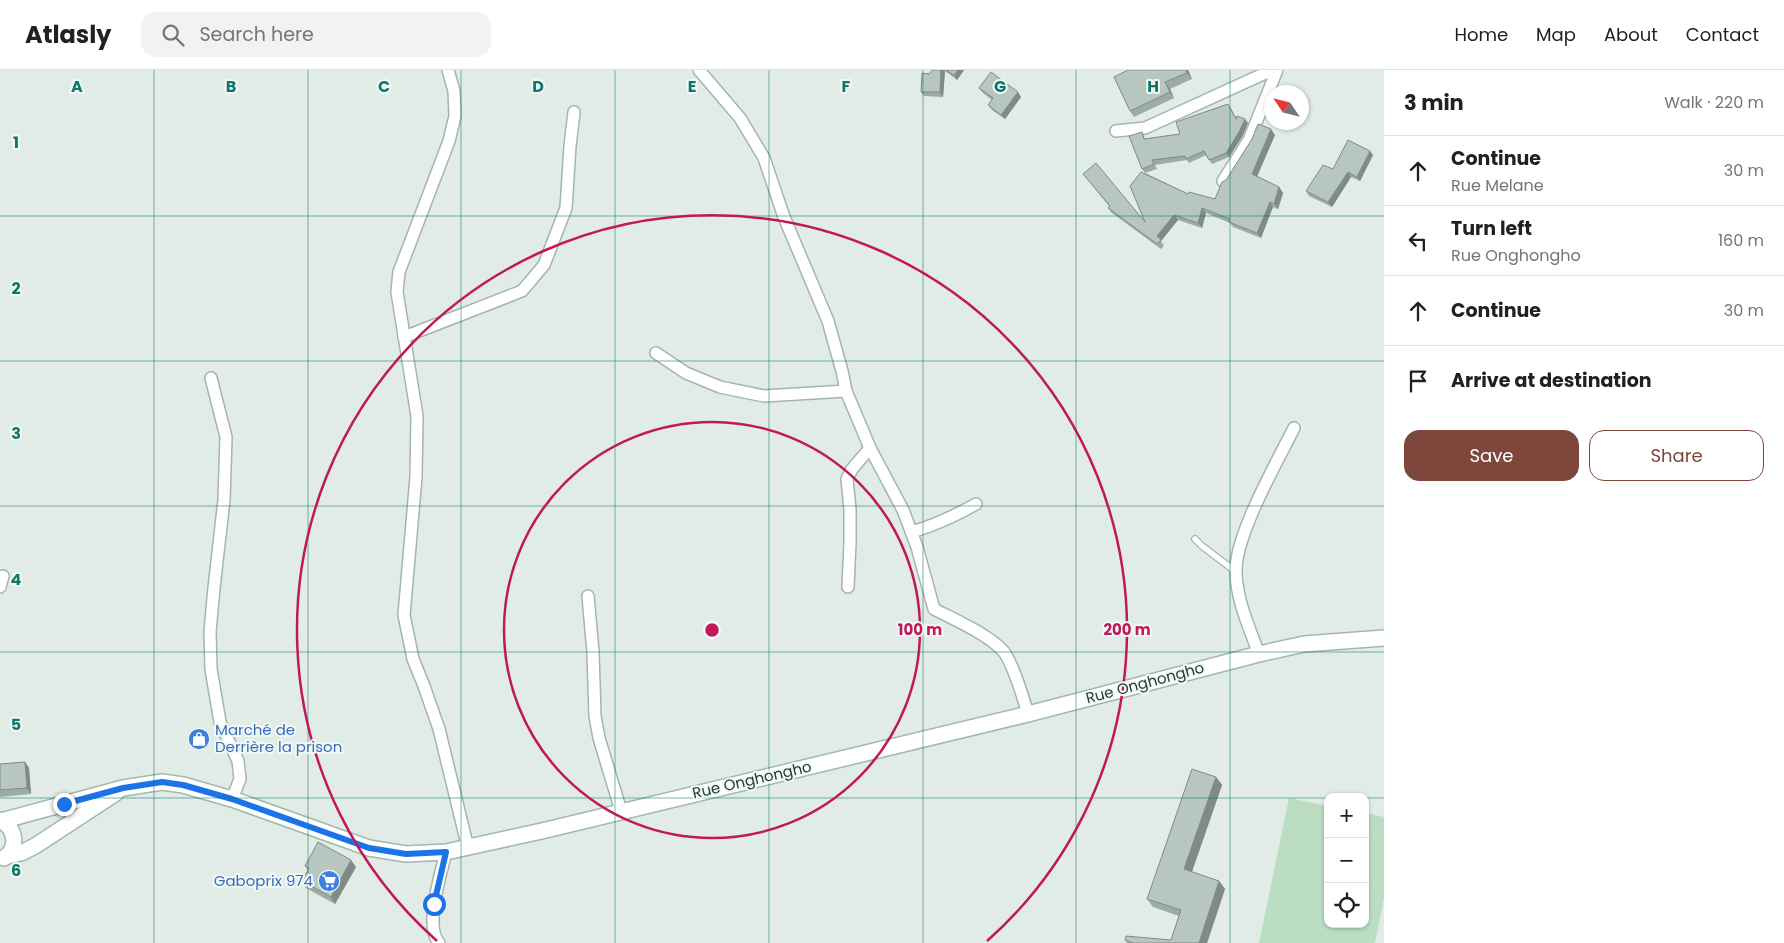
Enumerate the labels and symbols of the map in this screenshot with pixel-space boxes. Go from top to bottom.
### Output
text: A [71,75,83,98]
text: B [226,75,236,98]
text: C [378,75,390,98]
text: D [532,75,544,98]
text: E [688,75,696,98]
text: F [842,75,851,98]
text: G [994,75,1006,98]
text: H [1147,75,1159,98]
north arrow [1264,85,1309,130]
text: 1 [13,131,19,154]
text: 2 [11,277,21,300]
text: 3 [11,422,21,445]
text: 4 [11,568,22,591]
text: 100 m [898,619,942,640]
text: 200 m [1103,619,1151,640]
centre of rings [703,621,721,639]
street label: Rue Onghongho [1083,657,1206,708]
text: 5 [11,713,21,736]
place label: Marché de Derrière la prison [215,719,342,757]
shop icon: Marché de Derrière la prison [187,727,211,751]
street label: Rue Onghongho [690,756,814,803]
route end [53,793,76,816]
text: 6 [11,859,21,882]
supermarket icon: Gaboprix 974 [317,869,341,893]
place label: Gaboprix 974 [214,870,313,891]
route start [423,893,446,916]

